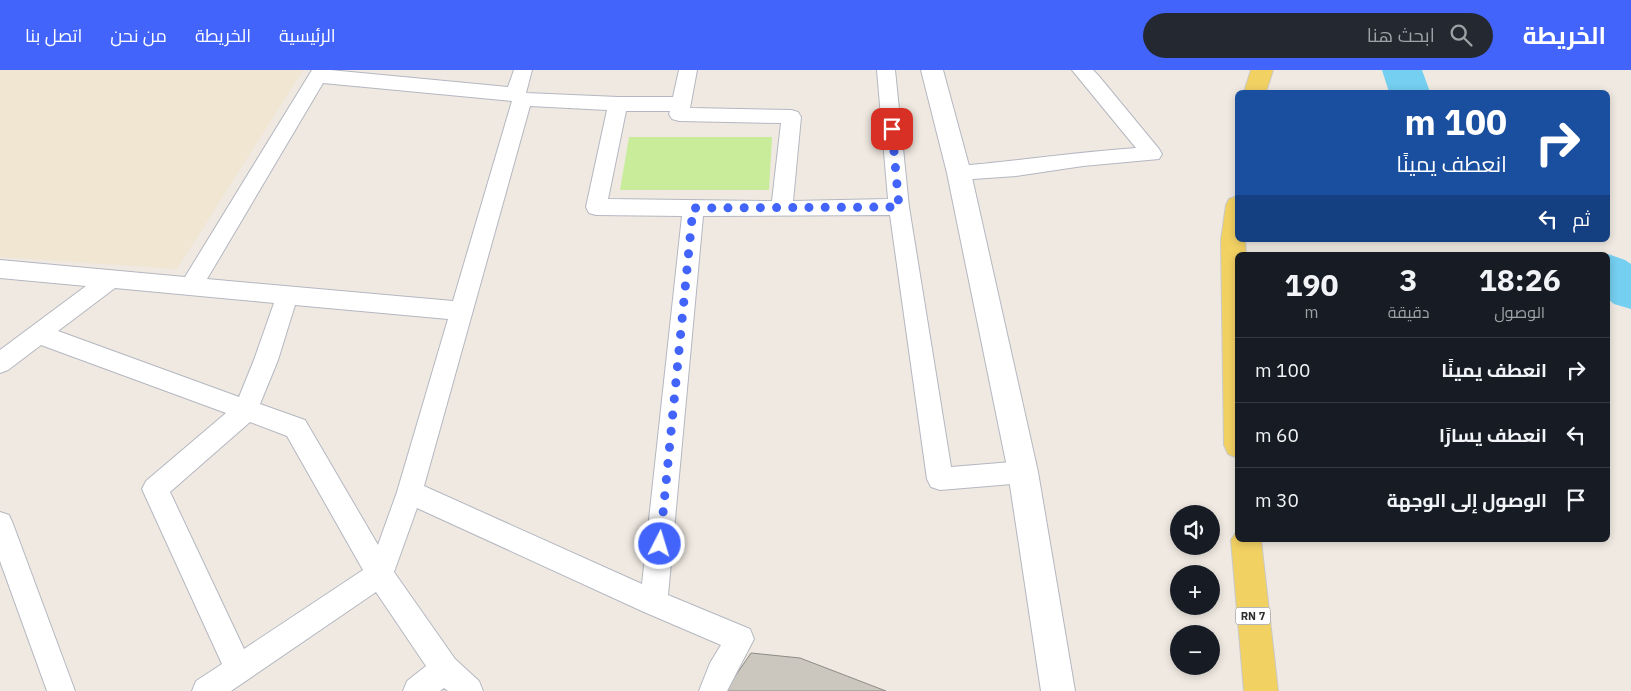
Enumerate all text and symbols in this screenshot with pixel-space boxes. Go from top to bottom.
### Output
search box [1143,13,1493,58]
text: الخريطة [1523,19,1606,51]
icon: search [1447,21,1475,49]
text: ابحث هنا [1367,23,1435,47]
text: اتصل بنا [25,24,82,47]
text: من نحن [110,24,167,47]
text: الخريطة [195,24,251,47]
text: الرئيسية [279,24,336,47]
text: 100 m [1404,99,1507,145]
pin [871,108,913,150]
icon: right [1525,110,1590,175]
icon: arrive [878,115,906,143]
text: انعطف يمينًا [1396,149,1507,178]
icon: left [1534,205,1562,233]
text: ثم [1572,207,1590,231]
text: 3 [1400,260,1418,299]
text: 18:26 [1479,260,1561,299]
text: 190 [1284,265,1338,304]
text: m [1304,302,1318,322]
text: دقيقة [1388,302,1429,322]
text: الوصول [1494,302,1545,322]
icon: right [1562,356,1590,384]
text: 100 m [1255,358,1310,382]
text: انعطف يمينًا [1441,358,1547,382]
icon: left [1562,421,1590,449]
text: 60 m [1255,423,1299,447]
text: انعطف يسارًا [1439,423,1547,447]
icon: arrive [1562,486,1590,514]
text: 30 m [1255,488,1299,512]
text: الوصول إلى الوجهة [1387,488,1547,512]
map controls [1170,505,1220,675]
button: sound [1170,505,1220,555]
position arrow [633,517,685,569]
button: + [1170,565,1220,615]
road number: RN 7 [1236,608,1270,624]
button: − [1170,625,1220,675]

